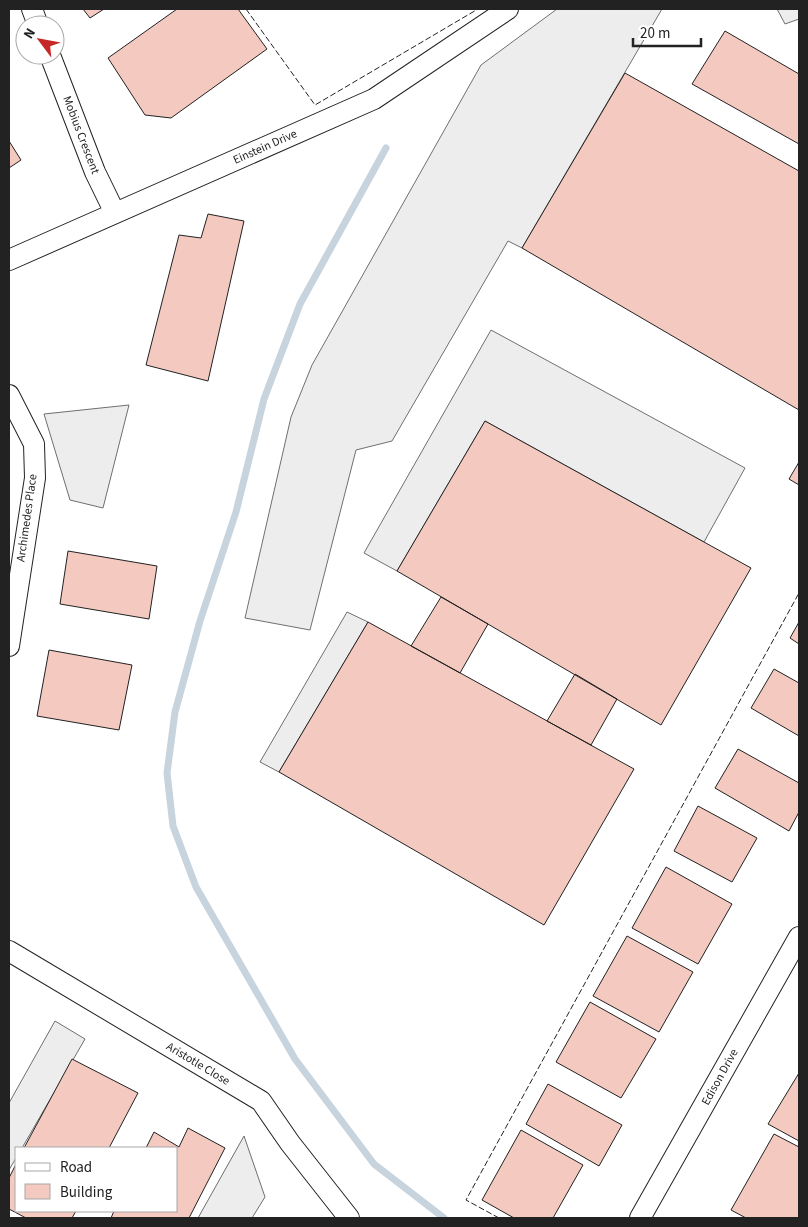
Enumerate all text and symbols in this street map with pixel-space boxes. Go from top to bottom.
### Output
north arrow [15,15,65,65]
scale bar [633,15,700,47]
text: 20 m [640,23,670,44]
text: N [19,24,41,43]
street label: Mobius Crescent [58,93,104,177]
street label: Einstein Drive [230,125,300,169]
street label: Archimedes Place [12,473,42,563]
street label: Aristotle Close [163,1038,233,1090]
street label: Edison Drive [697,1046,743,1108]
legend [15,1147,178,1212]
text: Road [60,1157,92,1178]
text: Building [60,1182,113,1203]

